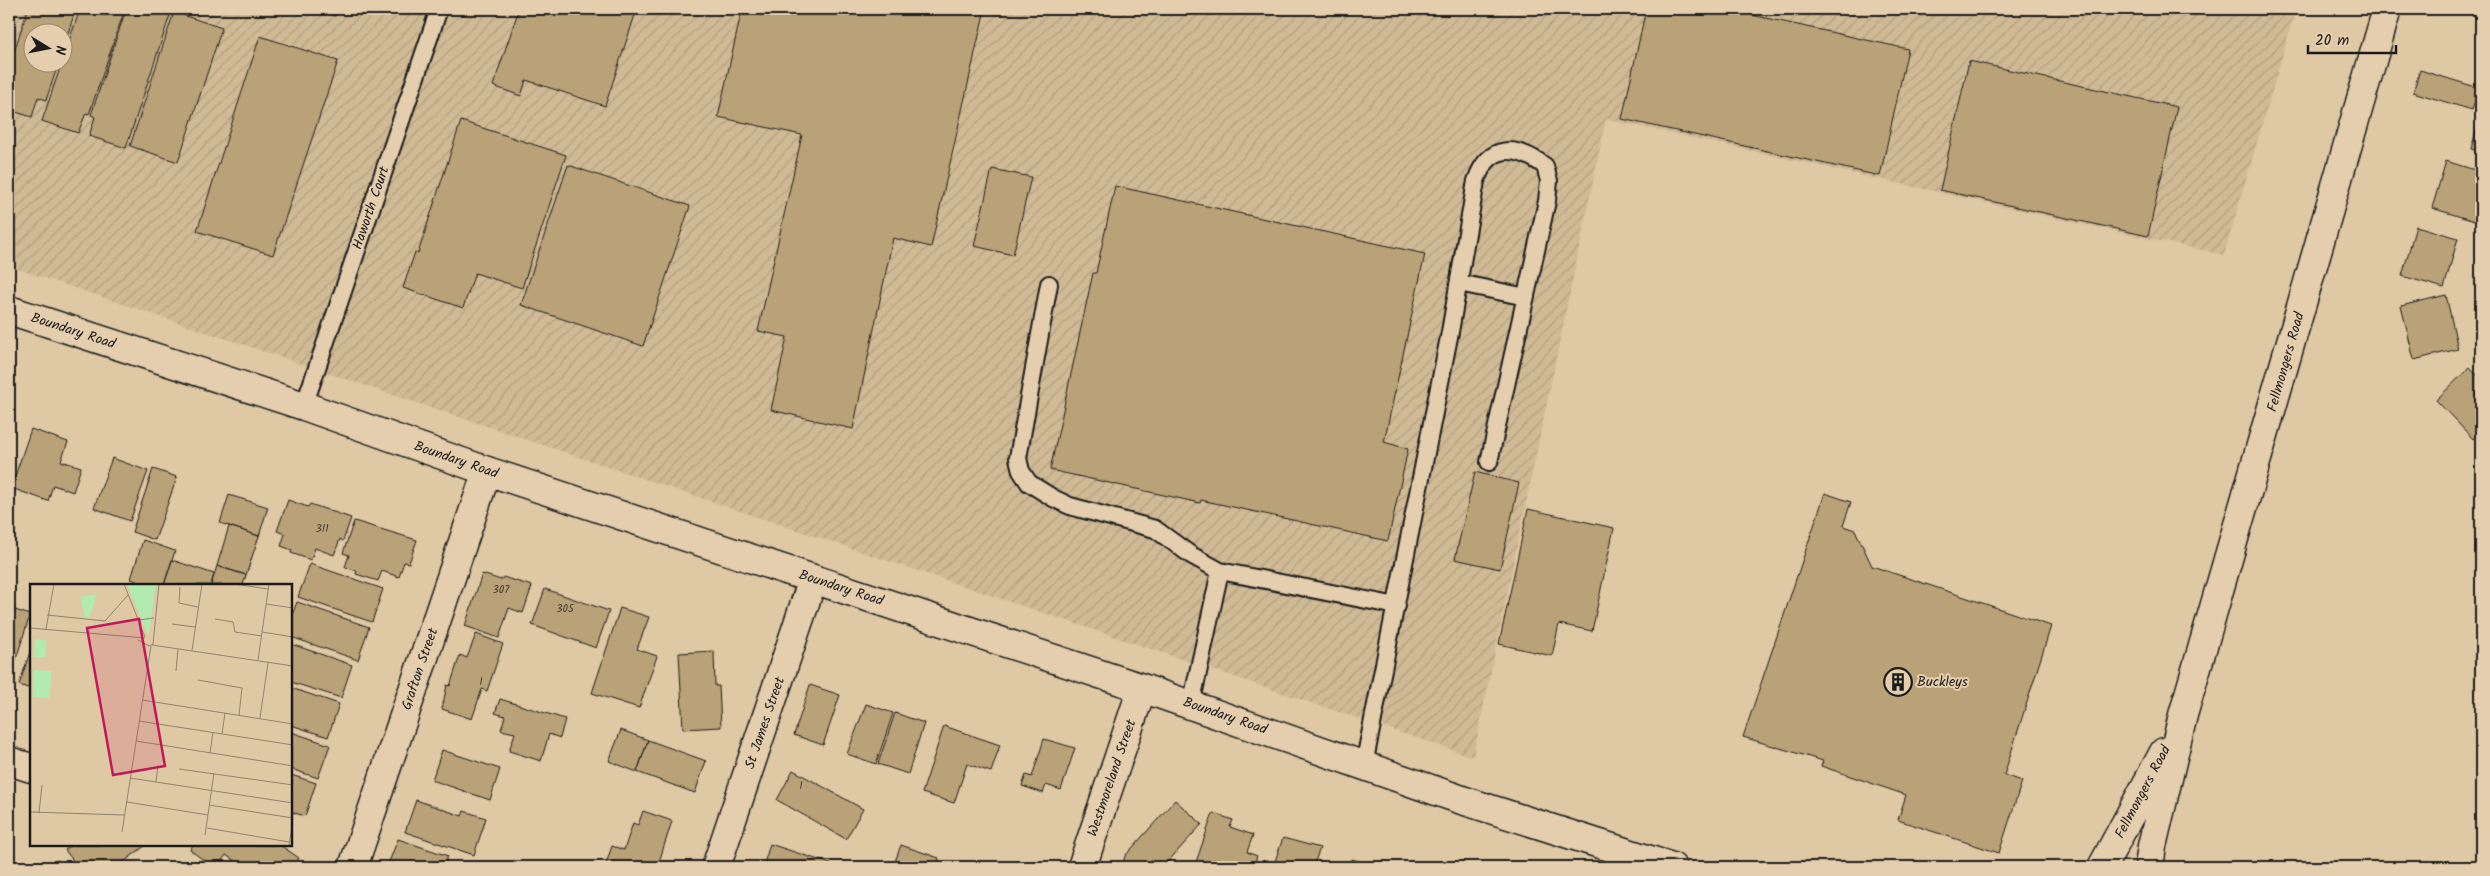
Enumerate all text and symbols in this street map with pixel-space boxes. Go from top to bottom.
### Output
north arrow [22,22,72,72]
scale bar [2308,22,2395,54]
text: 20 m [2315,29,2349,53]
text: N [48,44,71,57]
street label: Haworth Court [347,163,396,252]
street label: Boundary Road [28,307,119,355]
street label: Fellmongers Road [2261,309,2311,414]
street label: Boundary Road [411,435,502,485]
house number: 311 [315,520,329,538]
street label: Boundary Road [796,564,887,612]
house number: 307 [493,581,510,599]
inset map [30,584,292,846]
house number: 305 [556,600,575,618]
street label: Grafton Street [396,625,444,713]
building icon: Buckleys [1883,667,1913,697]
place label: Buckleys [1917,671,1968,693]
house number: 1 [479,673,483,691]
street label: St James Street [739,673,791,772]
street label: Boundary Road [1180,691,1271,741]
street label: Westmoreland Street [1082,716,1143,840]
street label: Fellmongers Road [2109,741,2177,842]
house number: 1 [799,777,803,795]

